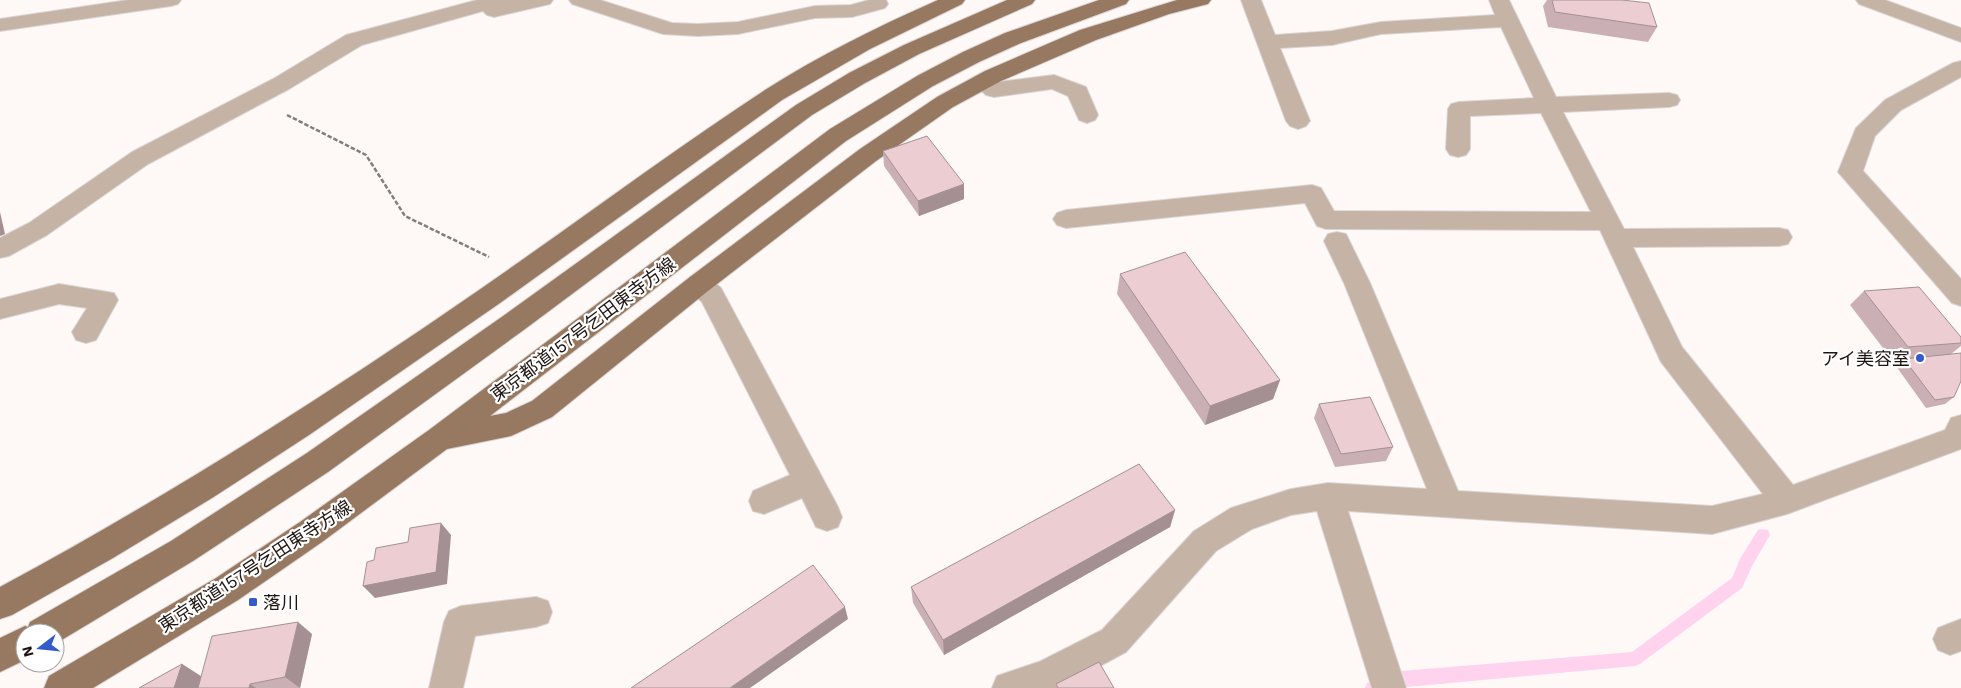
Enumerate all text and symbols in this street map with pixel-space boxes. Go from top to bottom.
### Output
street label: 東京都道157号乞田東寺方線 [487,253,679,405]
place label: アイ美容室 [1821,348,1910,369]
marker: アイ美容室 [1914,352,1926,364]
street label: 東京都道157号乞田東寺方線 [155,496,355,636]
place label: 落川 [263,592,299,613]
marker: 落川 [247,596,259,608]
north arrow [15,623,65,673]
text: N [18,644,37,659]

